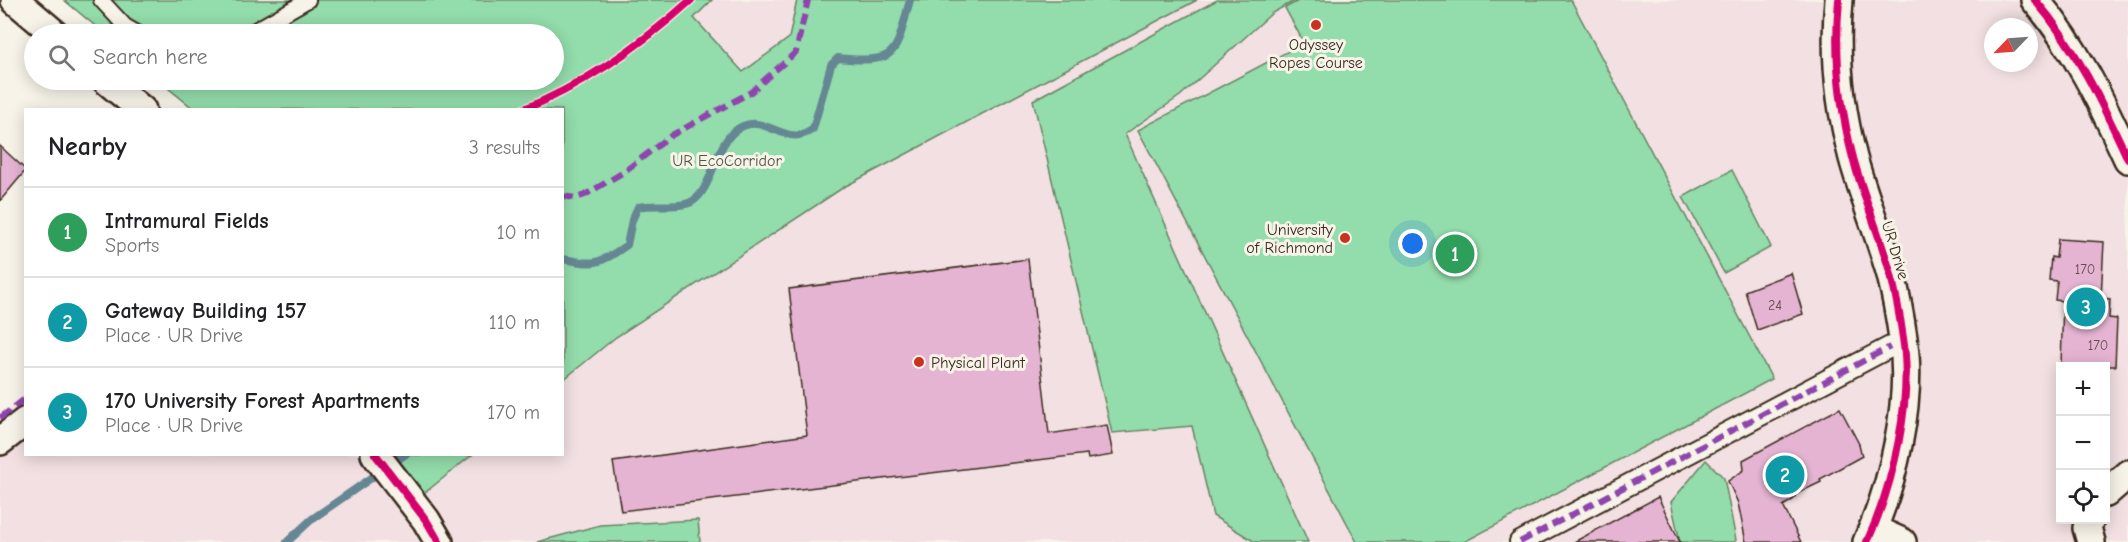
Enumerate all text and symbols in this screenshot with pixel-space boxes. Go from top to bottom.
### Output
marker: Odyssey Ropes Course [1309,18,1323,32]
north arrow [1984,18,2038,72]
search box [24,24,564,90]
place label: Odyssey Ropes Course [1269,36,1363,72]
icon: search [45,41,78,74]
text: Search here [93,44,208,70]
text: Nearby [48,132,127,162]
text: 3 results [469,136,540,159]
park label: UR EcoCorridor [672,152,782,170]
text: Intramural Fields [105,208,269,234]
street label: UR Drive [1878,219,1912,282]
text: 1 [64,221,71,244]
text: 10 m [497,221,540,244]
place label: University of Richmond [1246,221,1334,257]
your location [1398,229,1427,258]
marker: University of Richmond [1338,231,1352,245]
pin: 1 [1436,232,1474,276]
text: Sports [105,234,159,257]
house number: 170 [2075,261,2095,278]
pin: 3 [2066,284,2106,330]
house number: 24 [1768,297,1782,314]
text: Gateway Building 157 [105,298,306,324]
text: 2 [63,311,72,334]
text: 110 m [489,311,540,334]
text: Place · UR Drive [105,324,243,347]
house number: 170 [2088,337,2108,354]
place label: Physical Plant [931,354,1025,372]
marker: Physical Plant [912,355,926,369]
map controls [2056,362,2110,524]
button: + [2056,362,2110,416]
text: 170 University Forest Apartments [105,388,420,414]
text: 3 [63,401,72,424]
text: 170 m [487,401,540,424]
text: Place · UR Drive [105,414,243,437]
button: − [2056,416,2110,470]
pin: 2 [1766,452,1804,498]
button: locate [2056,470,2110,524]

